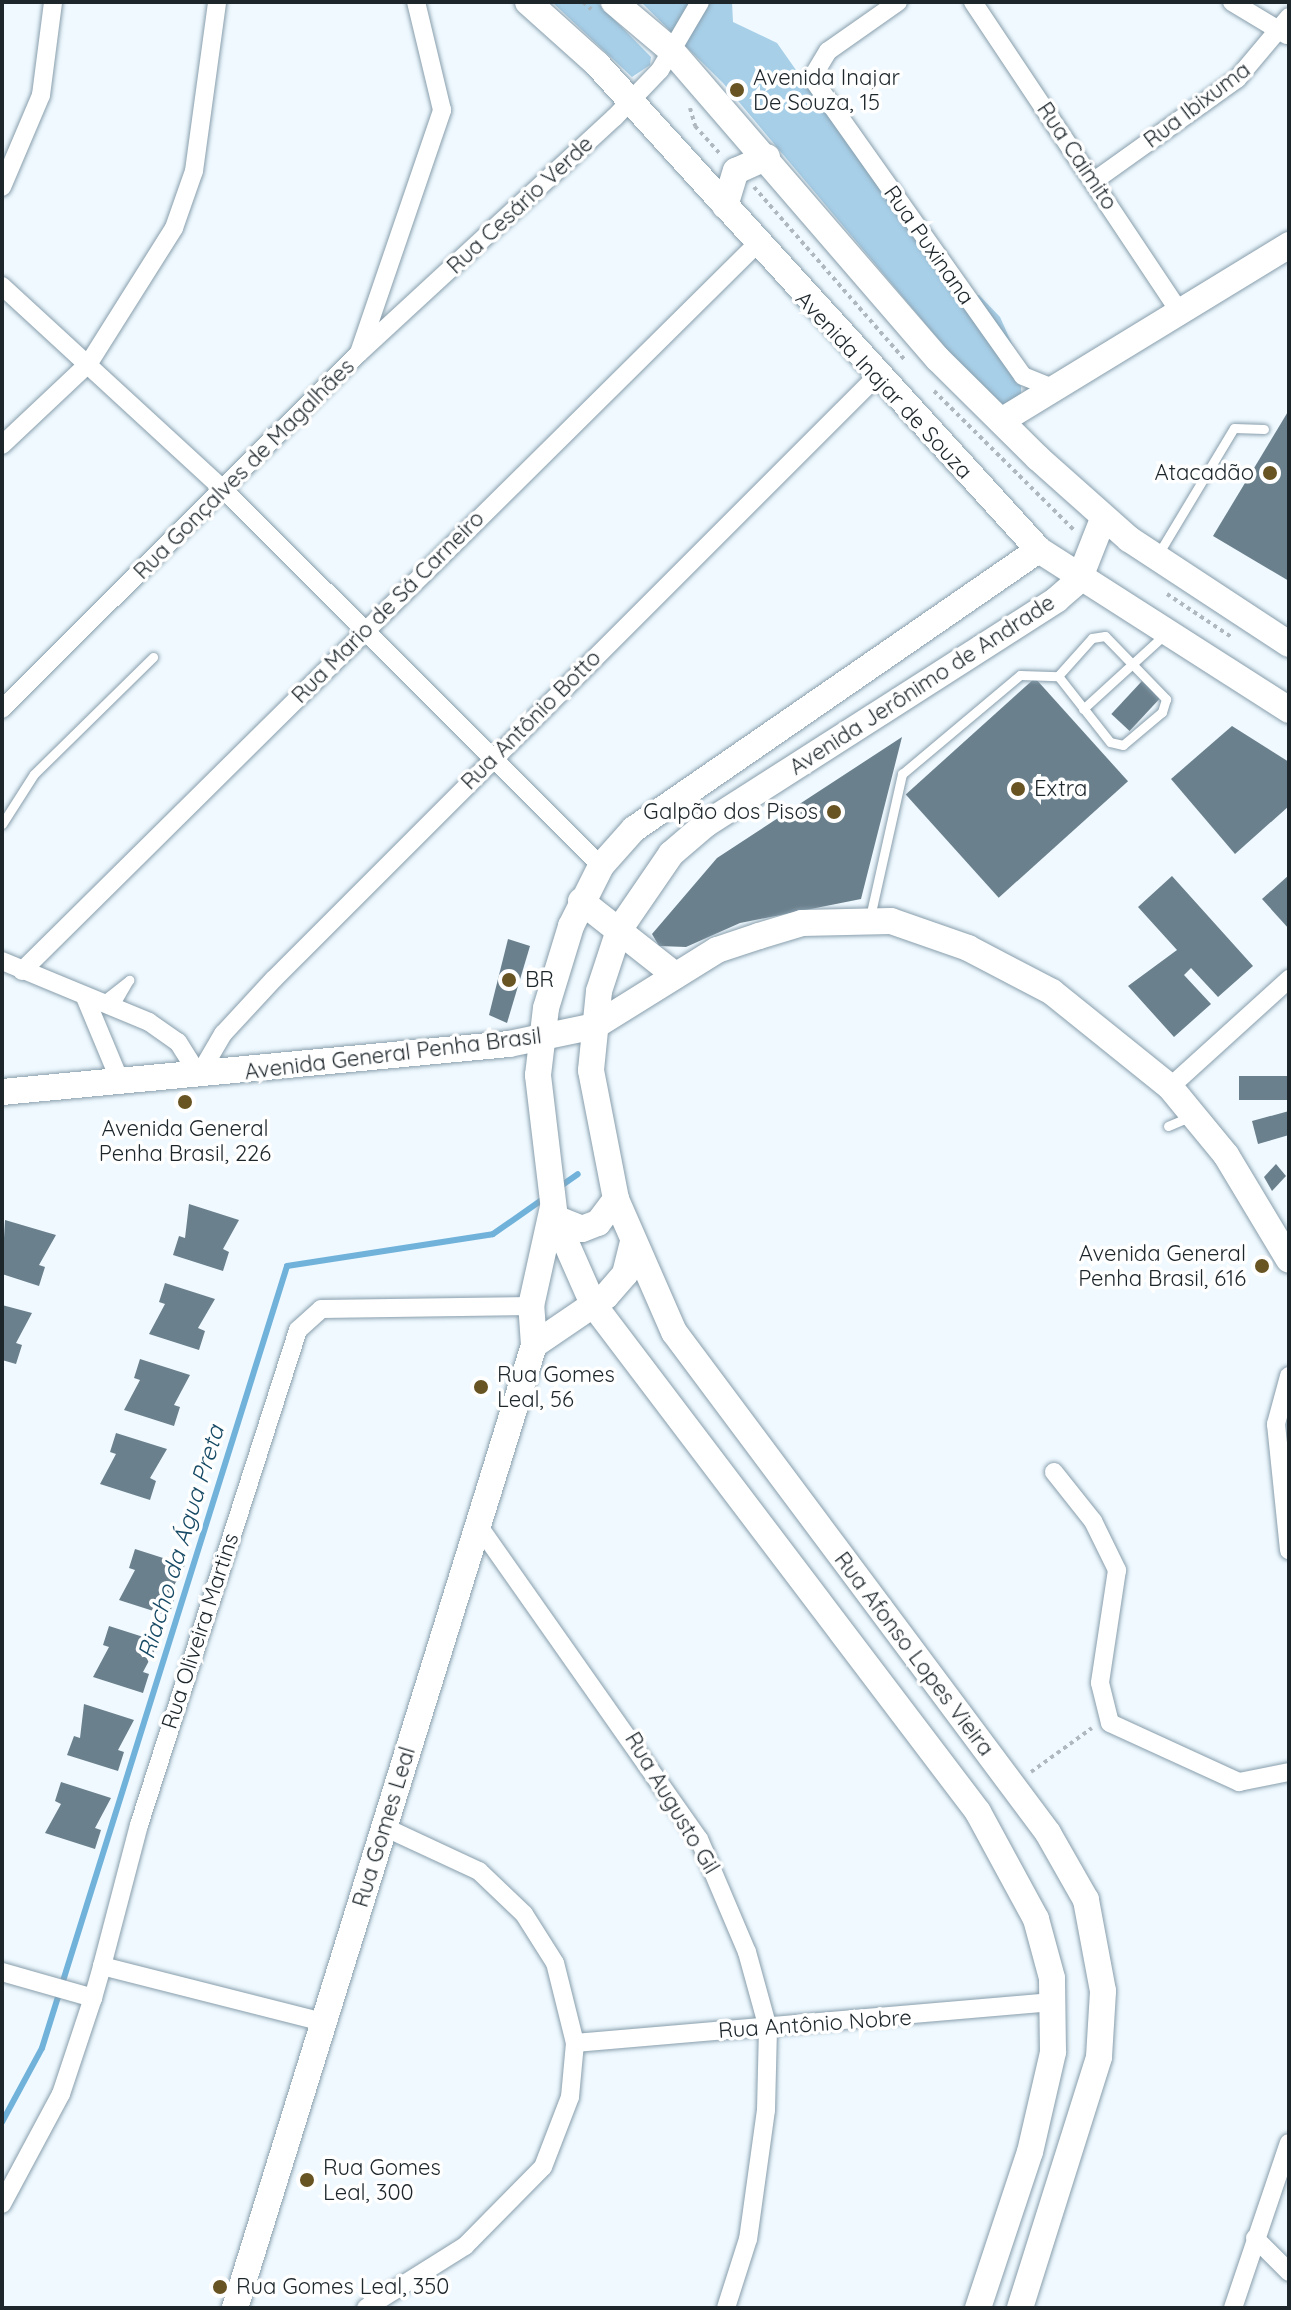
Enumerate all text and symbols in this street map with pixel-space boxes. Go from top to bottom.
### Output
street label: Rua Ibixuma [1139,56,1255,154]
place label: Avenida Inajar De Souza, 15 [753,64,900,116]
marker: Avenida Inajar De Souza, 15 [728,81,746,99]
street label: Rua Caimito [1031,97,1123,215]
street label: Rua Cesário Verde [442,131,598,279]
street label: Rua Puxinana [878,180,980,310]
street label: Avenida Inajar de Souza [790,286,978,484]
street label: Rua Gonçalves de Magalhães [128,353,360,585]
place label: Atacadão [1154,460,1254,486]
marker: Atacadão [1261,464,1279,482]
street label: Rua Mario de Sá Carneiro [286,505,490,709]
street label: Avenida Jerônimo de Andrade [785,589,1059,781]
street label: Rua Antônio Botto [456,645,606,795]
place label: Extra [1034,776,1087,802]
marker: Extra [1009,780,1027,798]
place label: Galpão dos Pisos [643,799,818,825]
marker: Galpão dos Pisos [825,803,843,821]
place label: BR [525,967,554,993]
marker: BR [500,971,518,989]
street label: Avenida General Penha Brasil [243,1023,543,1085]
marker: Avenida General Penha Brasil, 226 [176,1093,194,1111]
place label: Avenida General Penha Brasil, 226 [99,1115,271,1166]
place label: Avenida General Penha Brasil, 616 [1078,1240,1246,1292]
marker: Avenida General Penha Brasil, 616 [1253,1257,1271,1275]
place label: Rua Gomes Leal, 56 [497,1361,615,1412]
marker: Rua Gomes Leal, 56 [472,1378,490,1396]
water label: Riacho da Água Preta [132,1422,230,1662]
street label: Rua Oliveira Martins [156,1530,244,1732]
street label: Rua Afonso Lopes Vieira [829,1547,999,1761]
street label: Rua Augusto Gil [619,1727,725,1879]
street label: Rua Gomes Leal [347,1744,421,1910]
street label: Rua Antônio Nobre [717,2004,913,2044]
place label: Rua Gomes Leal, 300 [323,2154,441,2206]
marker: Rua Gomes Leal, 300 [298,2171,316,2189]
place label: Rua Gomes Leal, 350 [236,2274,449,2300]
marker: Rua Gomes Leal, 350 [211,2278,229,2296]

